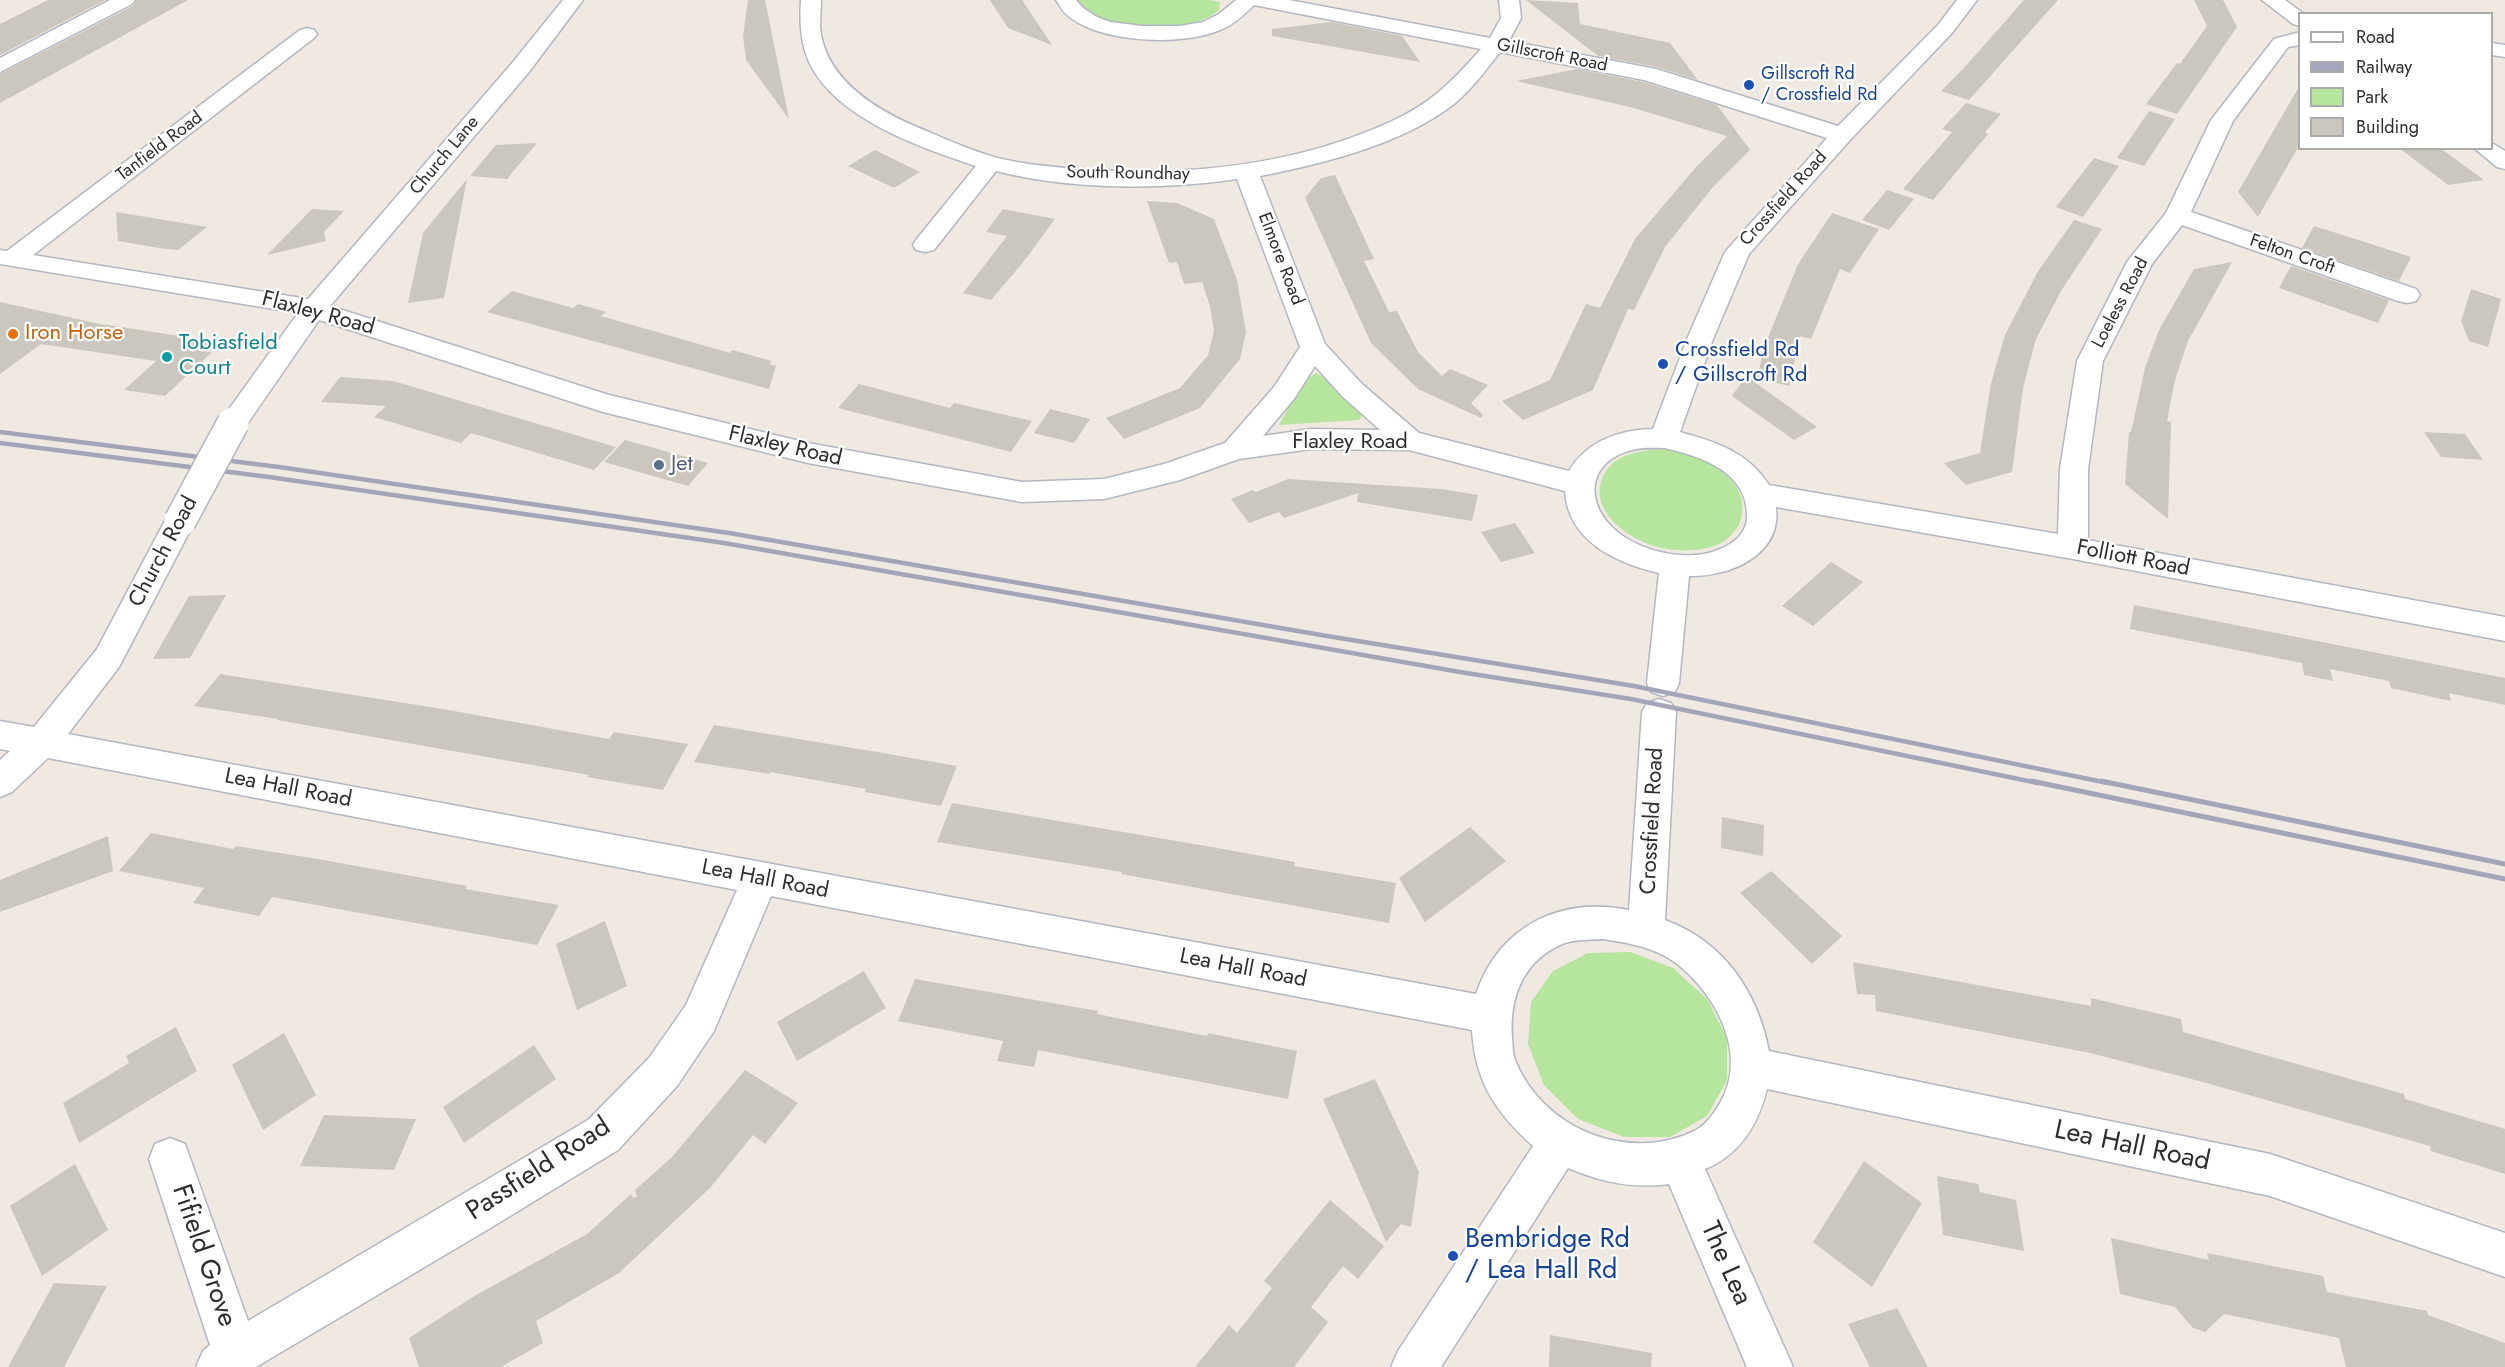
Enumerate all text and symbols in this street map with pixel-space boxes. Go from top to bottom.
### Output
legend [2298,12,2493,150]
text: Road [2356,24,2395,50]
street label: Gillscroft Road [1495,35,1609,77]
text: Railway [2356,54,2412,80]
place label: Gillscroft Rd / Crossfield Rd [1761,64,1877,106]
marker: Gillscroft Rd / Crossfield Rd [1742,78,1756,92]
text: Park [2356,84,2388,110]
street label: Tanfield Road [113,108,207,186]
street label: Church Lane [406,112,484,200]
text: Building [2356,114,2419,140]
street label: Crossfield Road [1736,147,1832,251]
street label: South Roundhay [1066,162,1190,186]
street label: Elmore Road [1252,210,1308,308]
street label: Felton Croft [2247,230,2337,280]
street label: Loeless Road [2088,254,2154,352]
street label: Flaxley Road [259,286,377,342]
place label: Iron Horse [25,321,123,347]
marker: Iron Horse [6,327,20,341]
place label: Tobiasfield Court [179,331,278,382]
place label: Crossfield Rd / Gillscroft Rd [1675,338,1807,390]
marker: Tobiasfield Court [160,350,174,364]
marker: Crossfield Rd / Gillscroft Rd [1656,357,1670,371]
street label: Flaxley Road [726,421,844,473]
street label: Flaxley Road [1292,430,1408,456]
place label: Jet [671,452,693,478]
marker: Jet [652,458,666,472]
street label: Church Road [124,492,204,612]
street label: Folliott Road [2074,535,2192,583]
street label: Crossfield Road [1636,747,1670,895]
street label: Lea Hall Road [222,764,354,814]
street label: Lea Hall Road [699,855,831,905]
street label: Lea Hall Road [1177,944,1309,994]
street label: Passfield Road [461,1111,617,1229]
street label: Lea Hall Road [2051,1115,2213,1179]
street label: Fifield Grove [164,1181,242,1331]
street label: The Lea [1692,1217,1758,1311]
place label: Bembridge Rd / Lea Hall Rd [1465,1224,1630,1287]
marker: Bembridge Rd / Lea Hall Rd [1446,1249,1460,1263]

